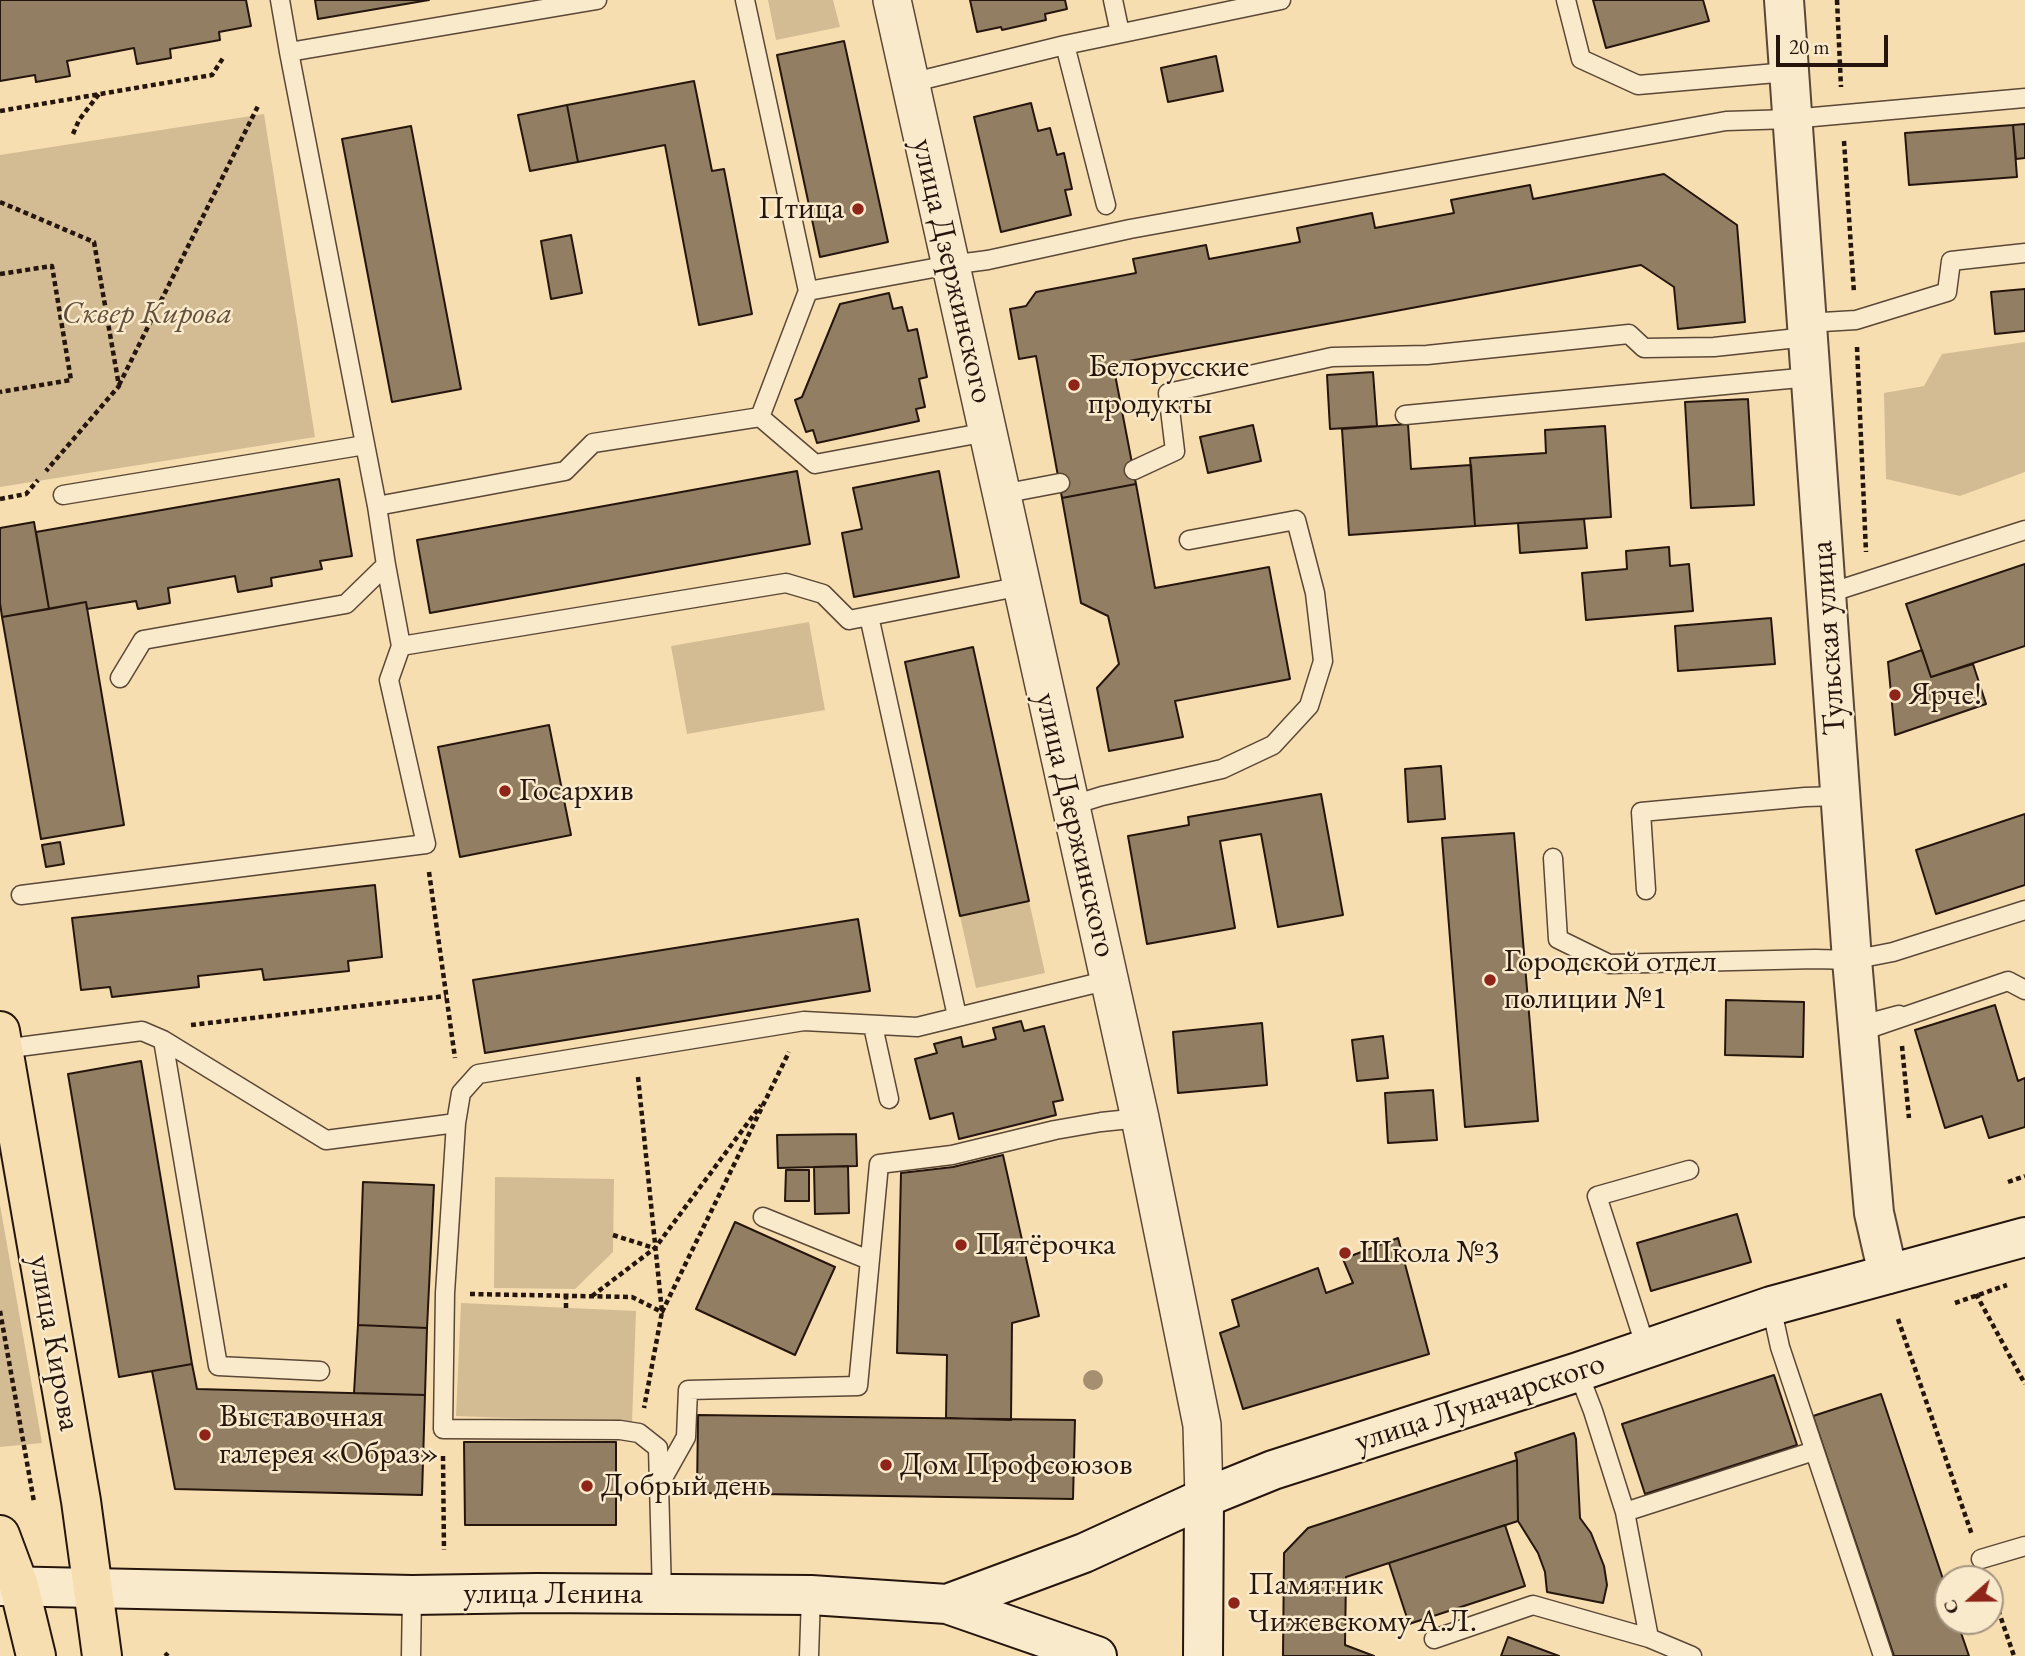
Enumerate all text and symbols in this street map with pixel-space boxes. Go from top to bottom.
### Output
scale bar [1780,21,1892,65]
text: 20 m [1789,33,1830,60]
street label: улица Дзержинского [903,135,1001,407]
place label: Птица [758,190,844,228]
marker: Птица [850,201,866,217]
park label: Сквер Кирова [62,295,232,333]
place label: Белорусские продукты [1088,348,1249,423]
marker: Белорусские продукты [1066,377,1082,393]
street label: Тульская улица [1803,539,1855,737]
place label: Ярче! [1909,676,1982,714]
marker: Ярче! [1887,687,1903,703]
street label: улица Дзержинского [1026,689,1124,961]
place label: Госархив [519,772,634,810]
marker: Госархив [497,783,513,799]
place label: Городской отдел полиции №1 [1504,943,1717,1018]
marker: Городской отдел полиции №1 [1482,972,1498,988]
place label: Пятёрочка [975,1226,1116,1264]
place label: Школа №3 [1359,1234,1499,1272]
marker: Пятёрочка [953,1237,969,1253]
marker: Школа №3 [1337,1245,1353,1261]
street label: улица Кирова [20,1252,88,1434]
street label: улица Луначарского [1350,1344,1610,1462]
place label: Выставочная галерея «Образ» [219,1398,439,1473]
marker: Выставочная галерея «Образ» [197,1427,213,1443]
place label: Дом Профсоюзов [900,1446,1133,1484]
marker: Дом Профсоюзов [878,1457,894,1473]
place label: Добрый день [601,1467,771,1505]
marker: Добрый день [579,1478,595,1494]
north arrow [1934,1565,2004,1635]
place label: Памятник Чижевскому А.Л. [1248,1566,1477,1641]
street label: улица Ленина [463,1575,643,1613]
marker: Памятник Чижевскому А.Л. [1226,1595,1242,1611]
text: С [1937,1596,1965,1618]

